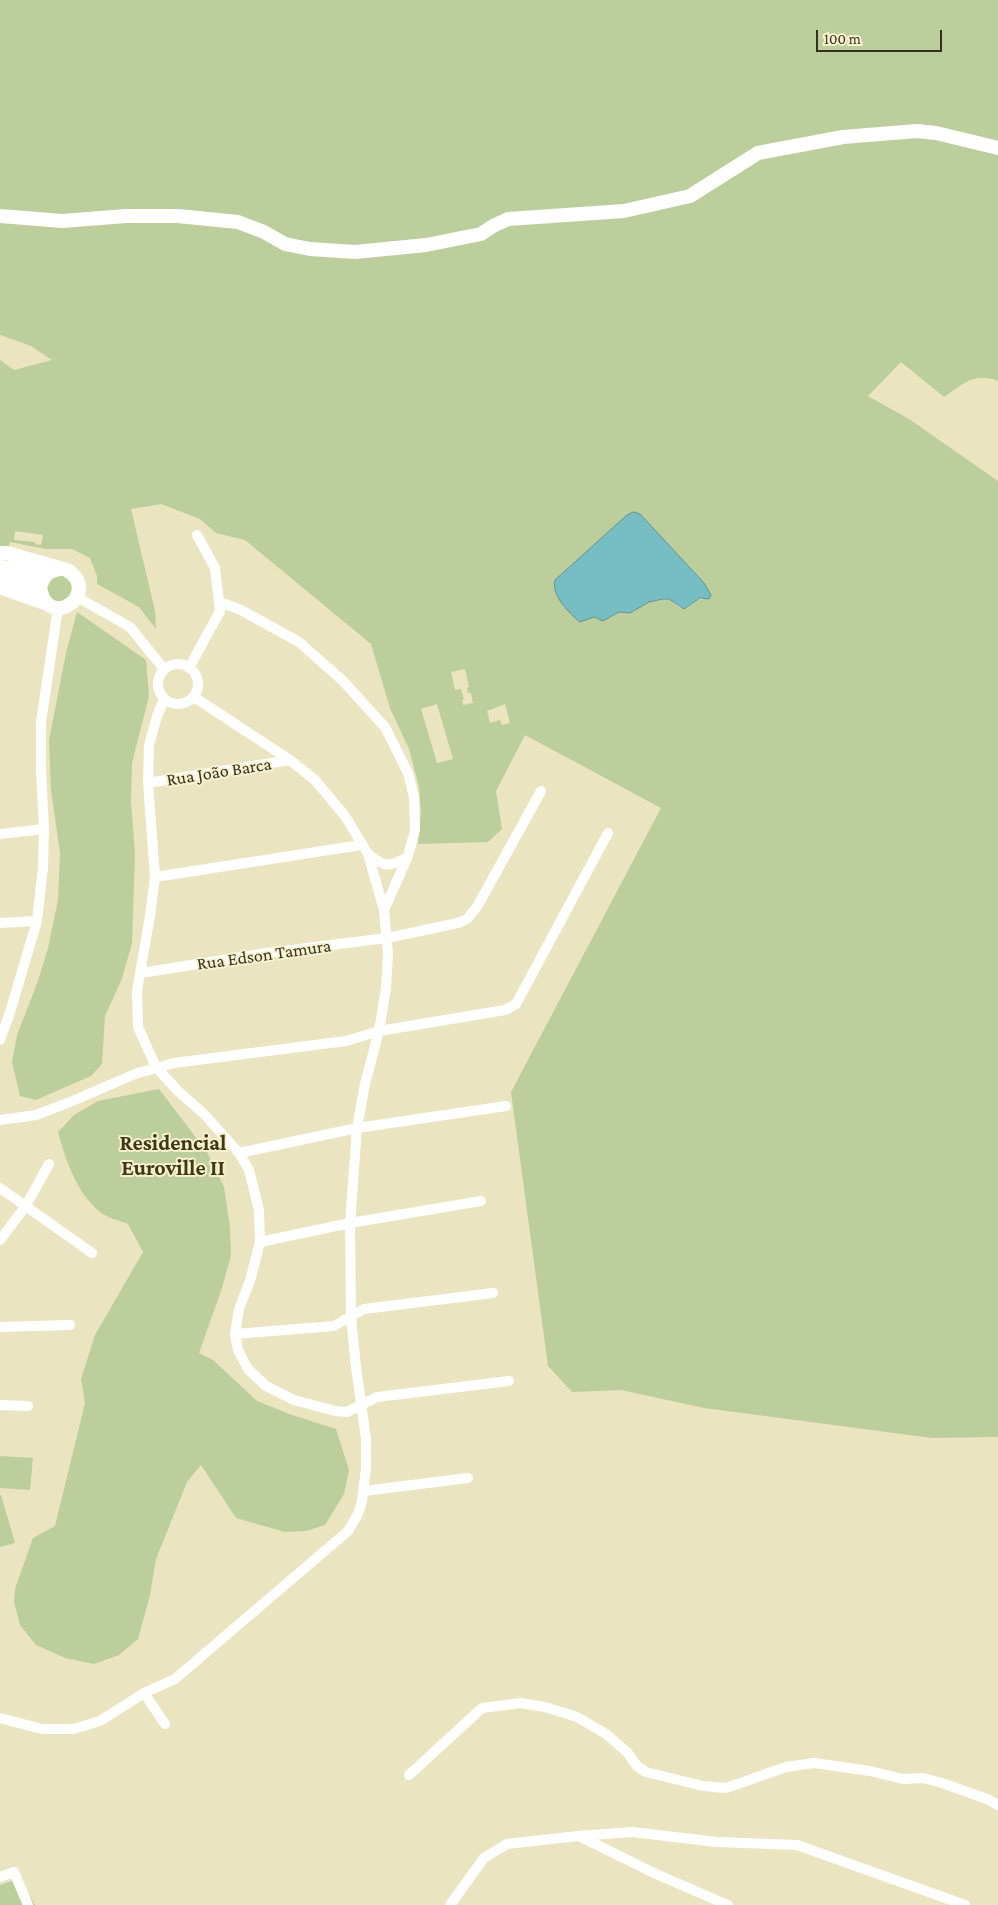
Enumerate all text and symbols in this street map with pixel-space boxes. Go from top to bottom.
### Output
scale bar [818,20,944,52]
text: 100 m [824,31,861,47]
street label: Rua João Barca [165,753,273,791]
street label: Rua Edson Tamura [196,935,332,975]
district label: Residencial Euroville II [120,1130,226,1182]

